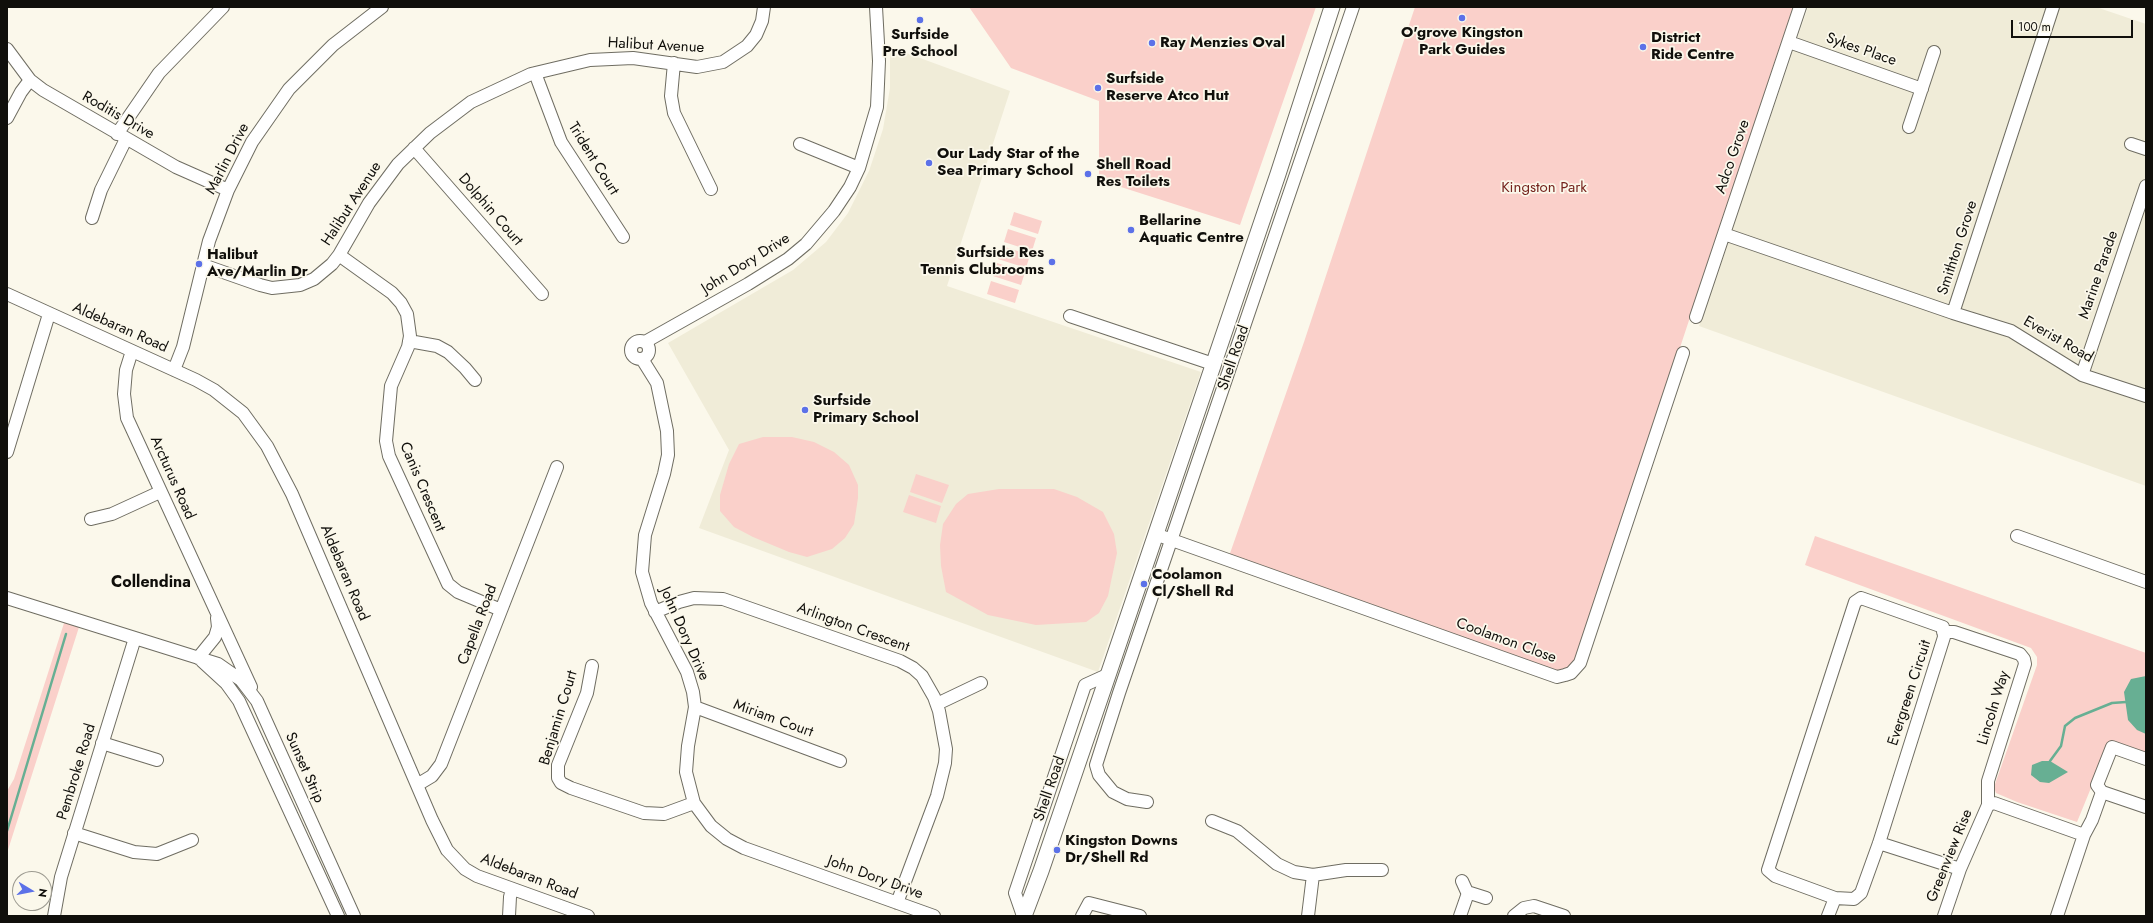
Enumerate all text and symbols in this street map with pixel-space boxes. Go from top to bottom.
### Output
scale bar [2013,12,2135,38]
marker: O'grove Kingston Park Guides [1457,13,1467,23]
marker: Surfside Pre School [915,15,925,25]
text: 100 m [2018,18,2051,36]
place label: O'grove Kingston Park Guides [1401,24,1523,59]
place label: Surfside Pre School [882,26,958,61]
place label: District Ride Centre [1651,29,1734,64]
street label: Sykes Place [1823,30,1899,70]
street label: Halibut Avenue [607,34,705,58]
place label: Ray Menzies Oval [1160,34,1285,52]
marker: Ray Menzies Oval [1147,38,1157,48]
marker: District Ride Centre [1638,42,1648,52]
place label: Surfside Reserve Atco Hut [1106,70,1229,105]
marker: Surfside Reserve Atco Hut [1093,83,1103,93]
street label: Roditis Drive [79,88,157,144]
street label: Adco Grove [1712,118,1754,196]
street label: Trident Court [564,119,622,199]
street label: Marlin Drive [202,120,254,198]
place label: Our Lady Star of the Sea Primary School [937,145,1079,180]
place label: Shell Road Res Toilets [1096,156,1171,191]
marker: Our Lady Star of the Sea Primary School [924,158,934,168]
street label: Halibut Avenue [318,159,386,249]
marker: Shell Road Res Toilets [1083,169,1093,179]
street label: Dolphin Court [454,170,526,250]
park label: Kingston Park [1501,179,1587,197]
street label: Smithton Grove [1934,199,1982,297]
place label: Bellarine Aquatic Centre [1139,212,1244,247]
marker: Bellarine Aquatic Centre [1126,225,1136,235]
street label: Marine Parade [2075,229,2123,321]
street label: John Dory Drive [699,230,793,298]
place label: Surfside Res Tennis Clubrooms [921,244,1044,279]
place label: Halibut Ave/Marlin Dr [207,246,308,281]
marker: Surfside Res Tennis Clubrooms [1047,257,1057,267]
marker: Halibut Ave/Marlin Dr [194,259,204,269]
street label: Aldebaran Road [70,299,170,357]
street label: Everist Road [2020,313,2096,367]
street label: Shell Road [1214,323,1254,393]
place label: Surfside Primary School [813,392,919,427]
marker: Surfside Primary School [800,405,810,415]
street label: Arcturus Road [146,434,198,522]
street label: Canis Crescent [395,440,449,534]
street label: Aldebaran Road [316,522,372,624]
place label: Coolamon Cl/Shell Rd [1152,566,1234,601]
district label: Collendina [111,573,191,593]
marker: Coolamon Cl/Shell Rd [1139,579,1149,589]
street label: Capella Road [454,582,502,668]
street label: John Dory Drive [655,584,713,684]
street label: Arlington Crescent [794,599,912,657]
street label: Coolamon Close [1453,615,1559,667]
street label: Evergreen Circuit [1884,638,1936,748]
street label: Benjamin Court [536,669,582,767]
street label: Lincoln Way [1974,669,2014,747]
street label: Miriam Court [731,696,815,742]
street label: Pembroke Road [54,722,100,822]
street label: Sunset Strip [280,730,328,806]
street label: Shell Road [1030,754,1070,824]
street label: Greenview Rise [1923,807,1977,905]
place label: Kingston Downs Dr/Shell Rd [1065,832,1177,867]
marker: Kingston Downs Dr/Shell Rd [1052,845,1062,855]
street label: Aldebaran Road [478,850,580,904]
street label: John Dory Drive [825,852,925,904]
north arrow [12,871,52,911]
text: N [34,887,51,899]

